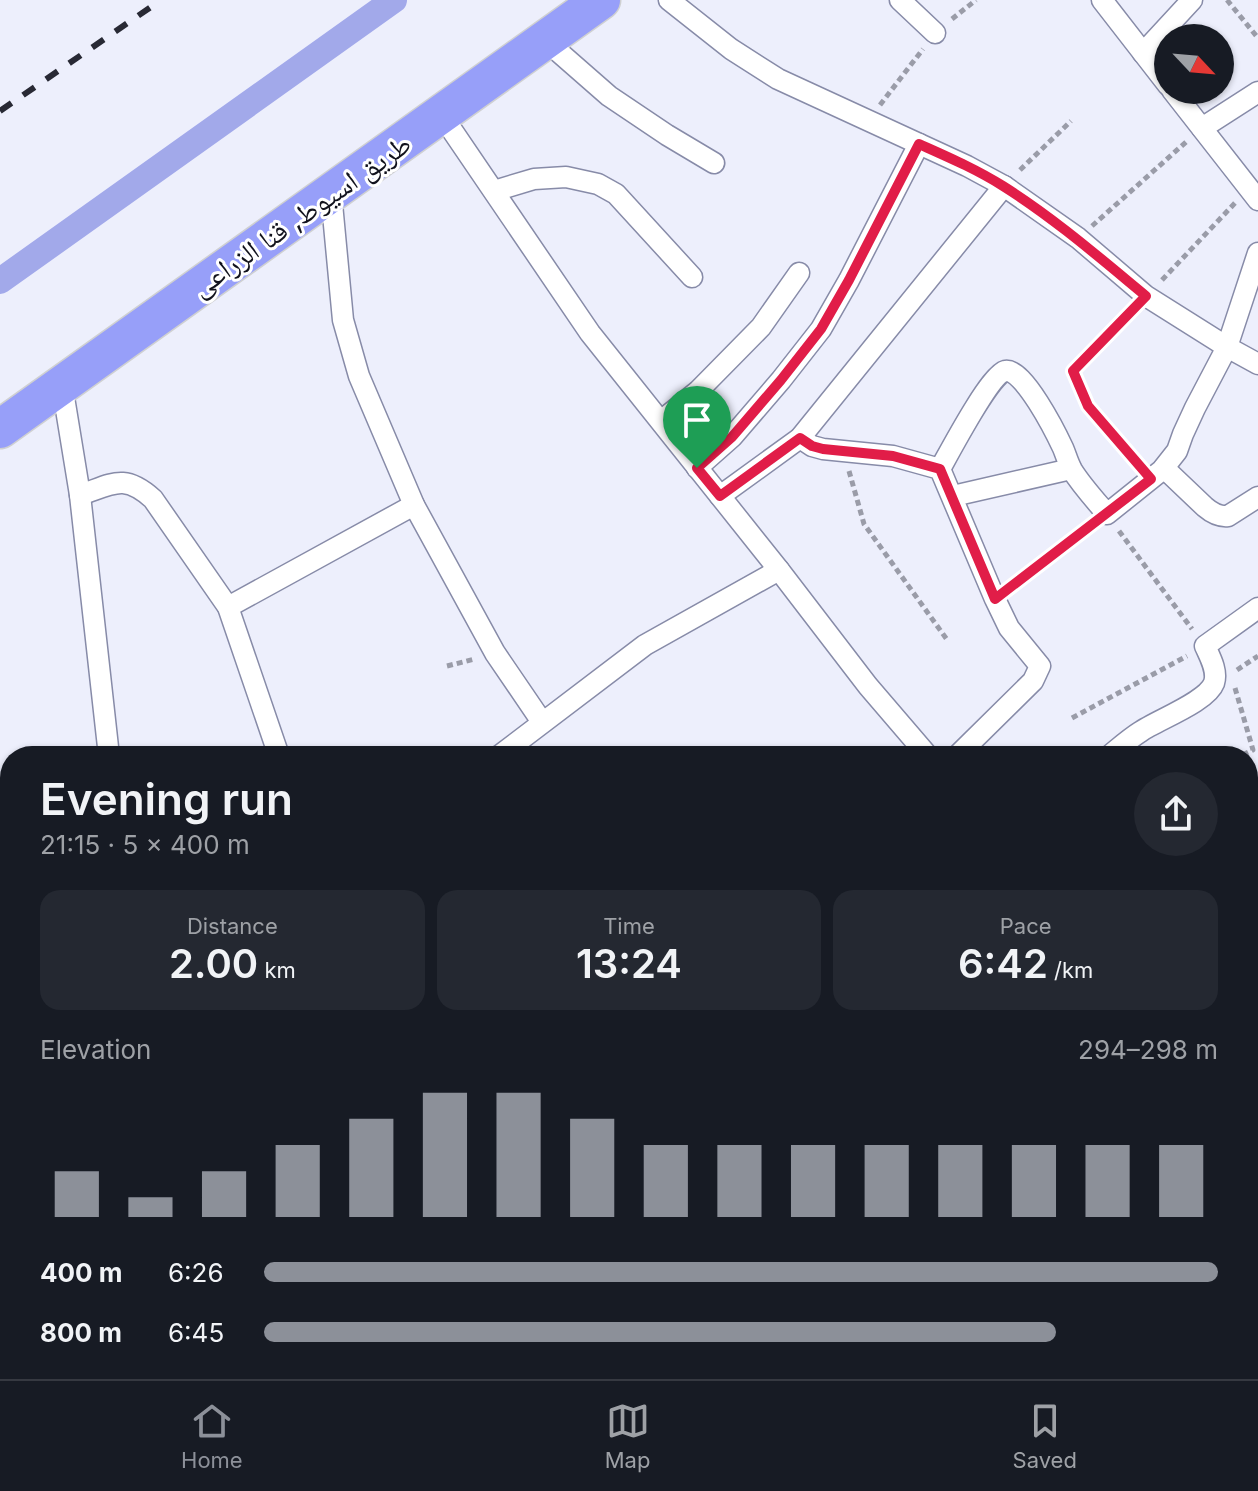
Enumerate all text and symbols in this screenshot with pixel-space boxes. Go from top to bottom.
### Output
north arrow [1154,24,1234,104]
map controls [1154,24,1234,104]
street label: طريق اسيوط, قنا الزراعى [184,126,418,304]
pin [663,386,731,468]
icon: arrive [675,398,719,442]
text: Evening run [40,772,293,826]
button: share [1134,772,1218,856]
text: 21:15 · 5 × 400 m [40,829,250,860]
text: Distance [187,913,278,939]
text: Time [603,913,655,939]
text: Pace [1000,913,1052,939]
text: 2.00 [169,939,258,988]
text: 13:24 [576,939,682,988]
text: 6:42 [958,939,1048,988]
text: km [258,957,296,983]
text: /km [1048,957,1093,983]
text: Elevation [40,1034,151,1065]
text: 294–298 m [1078,1034,1218,1065]
text: 400 m [40,1257,123,1288]
text: 6:26 [168,1257,224,1288]
text: 800 m [40,1317,122,1348]
text: 6:45 [168,1317,224,1348]
tab: Home [181,1399,243,1473]
tab: Map [605,1399,650,1473]
tab: Saved [1013,1399,1077,1473]

